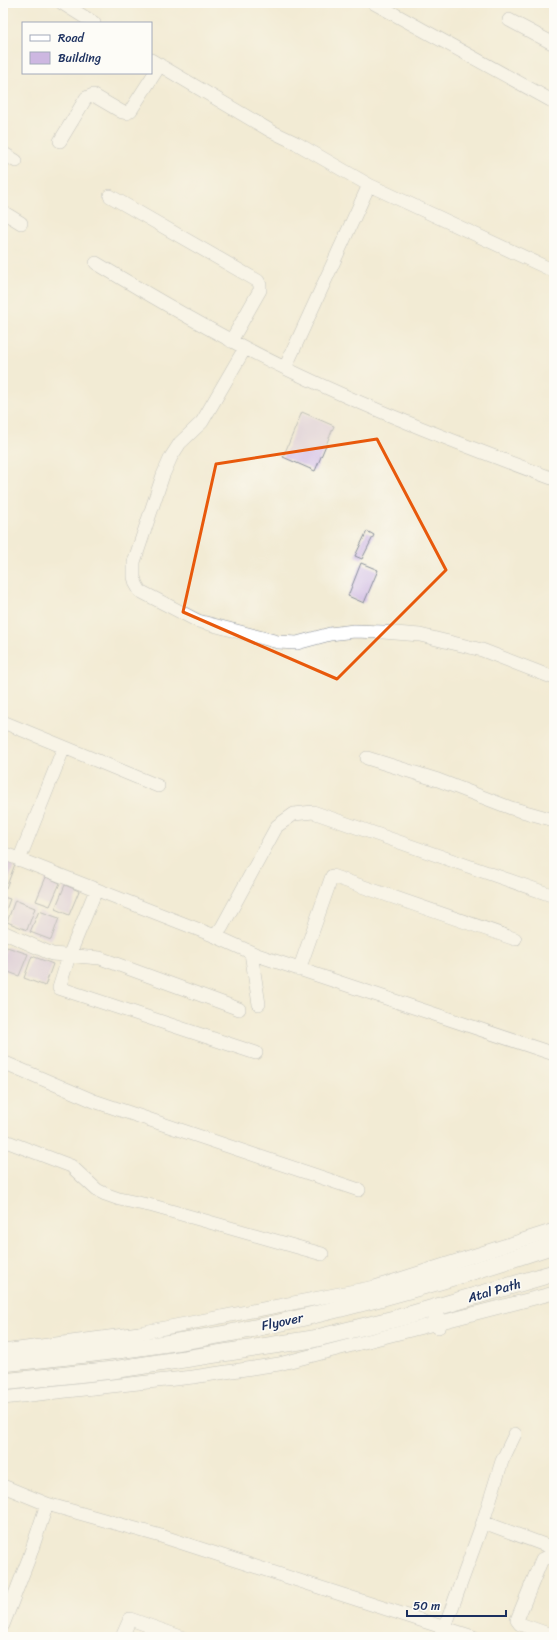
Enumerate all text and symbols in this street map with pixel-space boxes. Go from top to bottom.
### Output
legend [22,22,152,74]
text: Road [58,27,85,49]
text: Building [58,47,101,69]
street label: Atal Path [464,1272,524,1309]
street label: Flyover [259,1306,306,1337]
scale bar [407,1592,506,1618]
text: 50 m [413,1595,440,1617]

